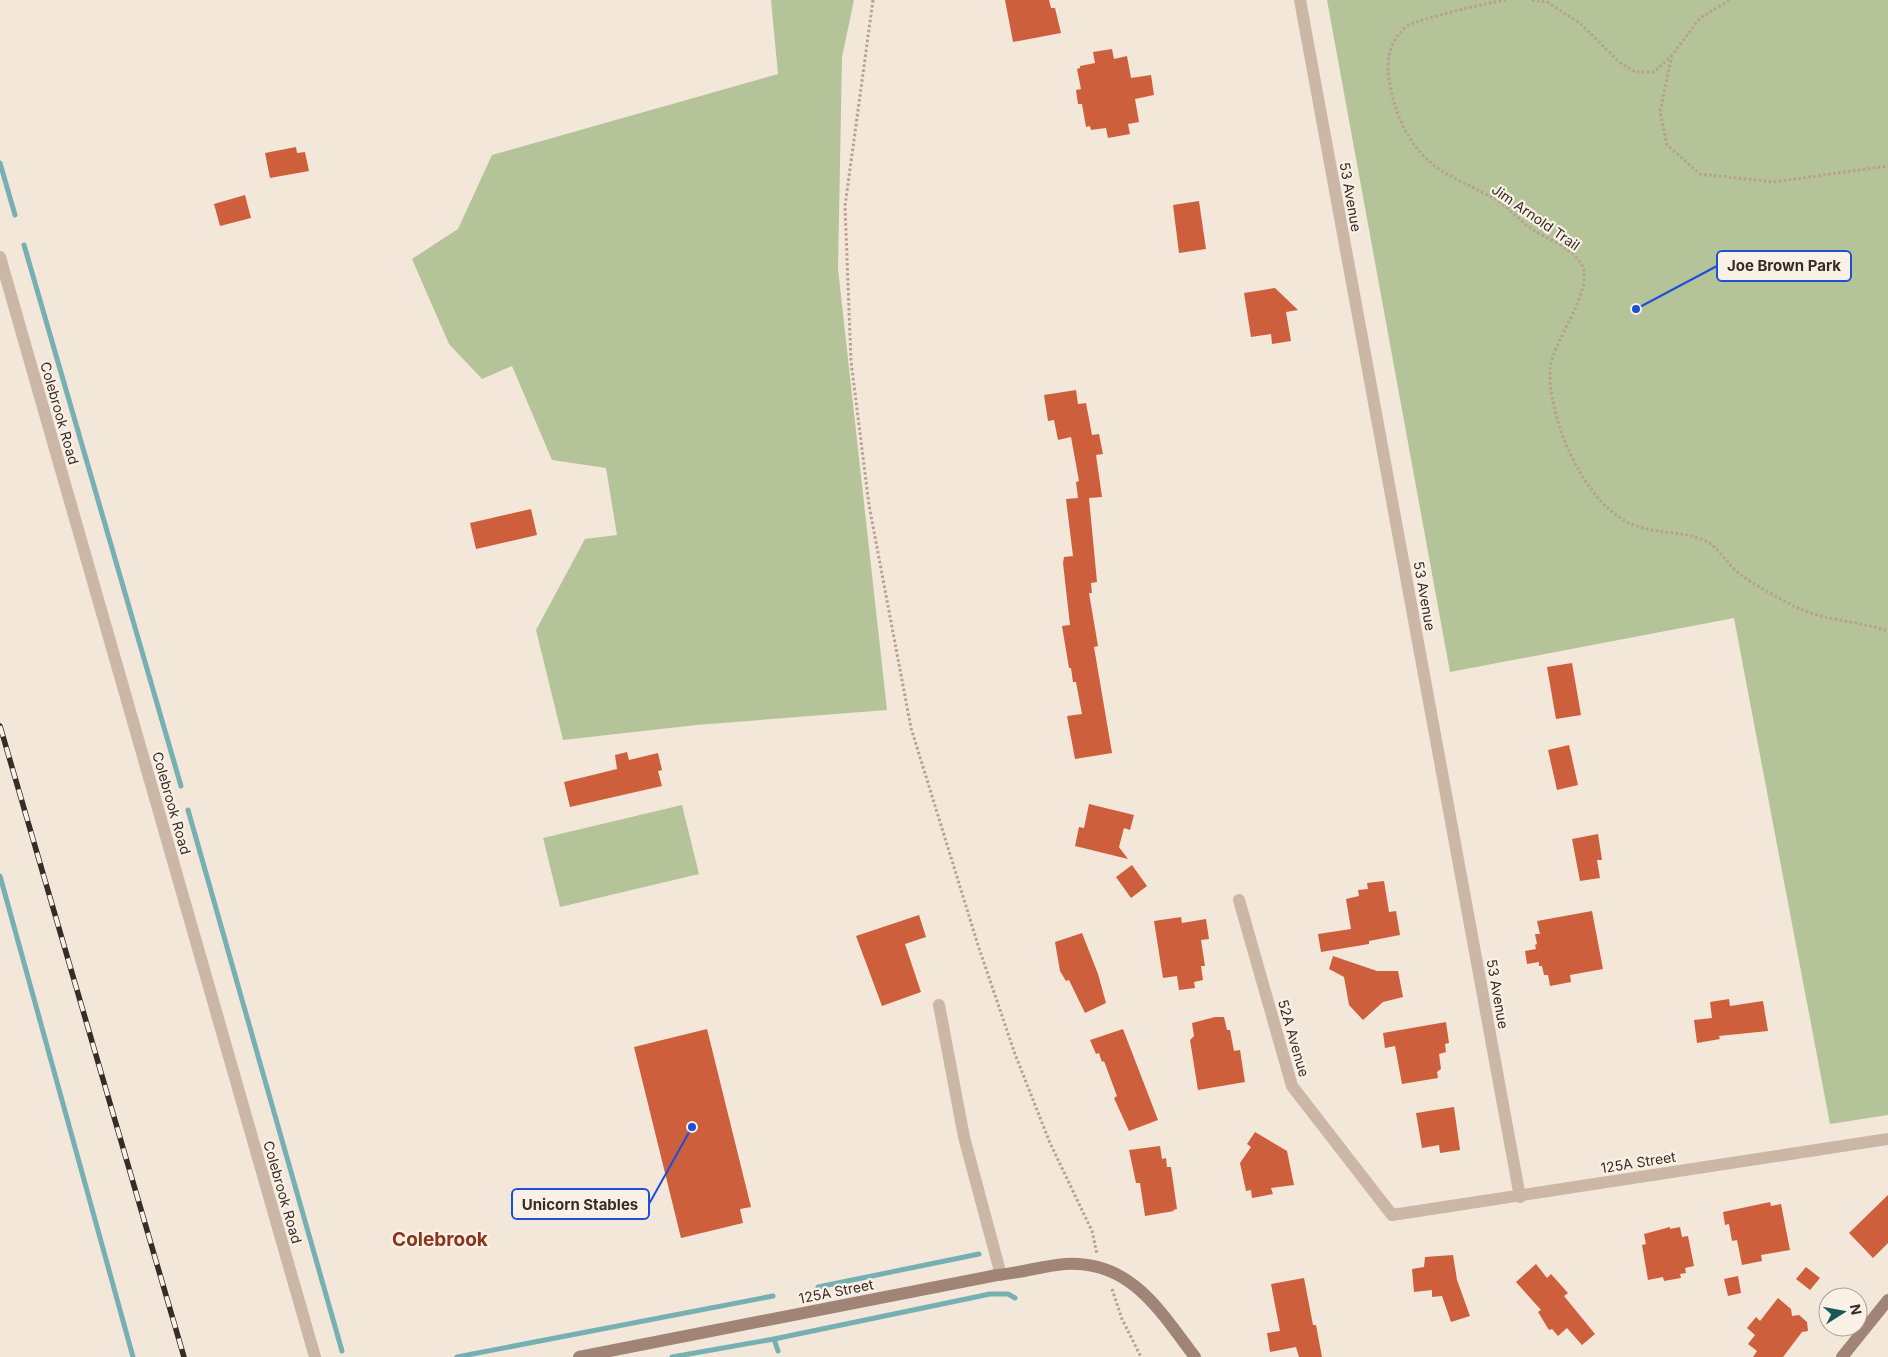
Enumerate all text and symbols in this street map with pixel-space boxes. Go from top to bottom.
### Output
street label: 53 Avenue [1337,161,1365,233]
street label: Jim Arnold Trail [1489,180,1583,254]
callout: Joe Brown Park [1717,251,1851,281]
text: Joe Brown Park [1727,256,1841,275]
street label: Colebrook Road [37,360,83,466]
street label: 53 Avenue [1411,560,1439,632]
street label: Colebrook Road [149,750,195,856]
street label: 53 Avenue [1484,958,1512,1030]
street label: 52A Avenue [1275,997,1313,1079]
street label: Colebrook Road [260,1139,306,1245]
street label: 125A Street [1599,1148,1677,1176]
callout: Unicorn Stables [512,1189,649,1219]
text: Unicorn Stables [522,1195,638,1214]
district label: Colebrook [392,1228,488,1251]
street label: 125A Street [797,1275,875,1307]
north arrow [1818,1287,1868,1337]
text: N [1847,1303,1866,1316]

